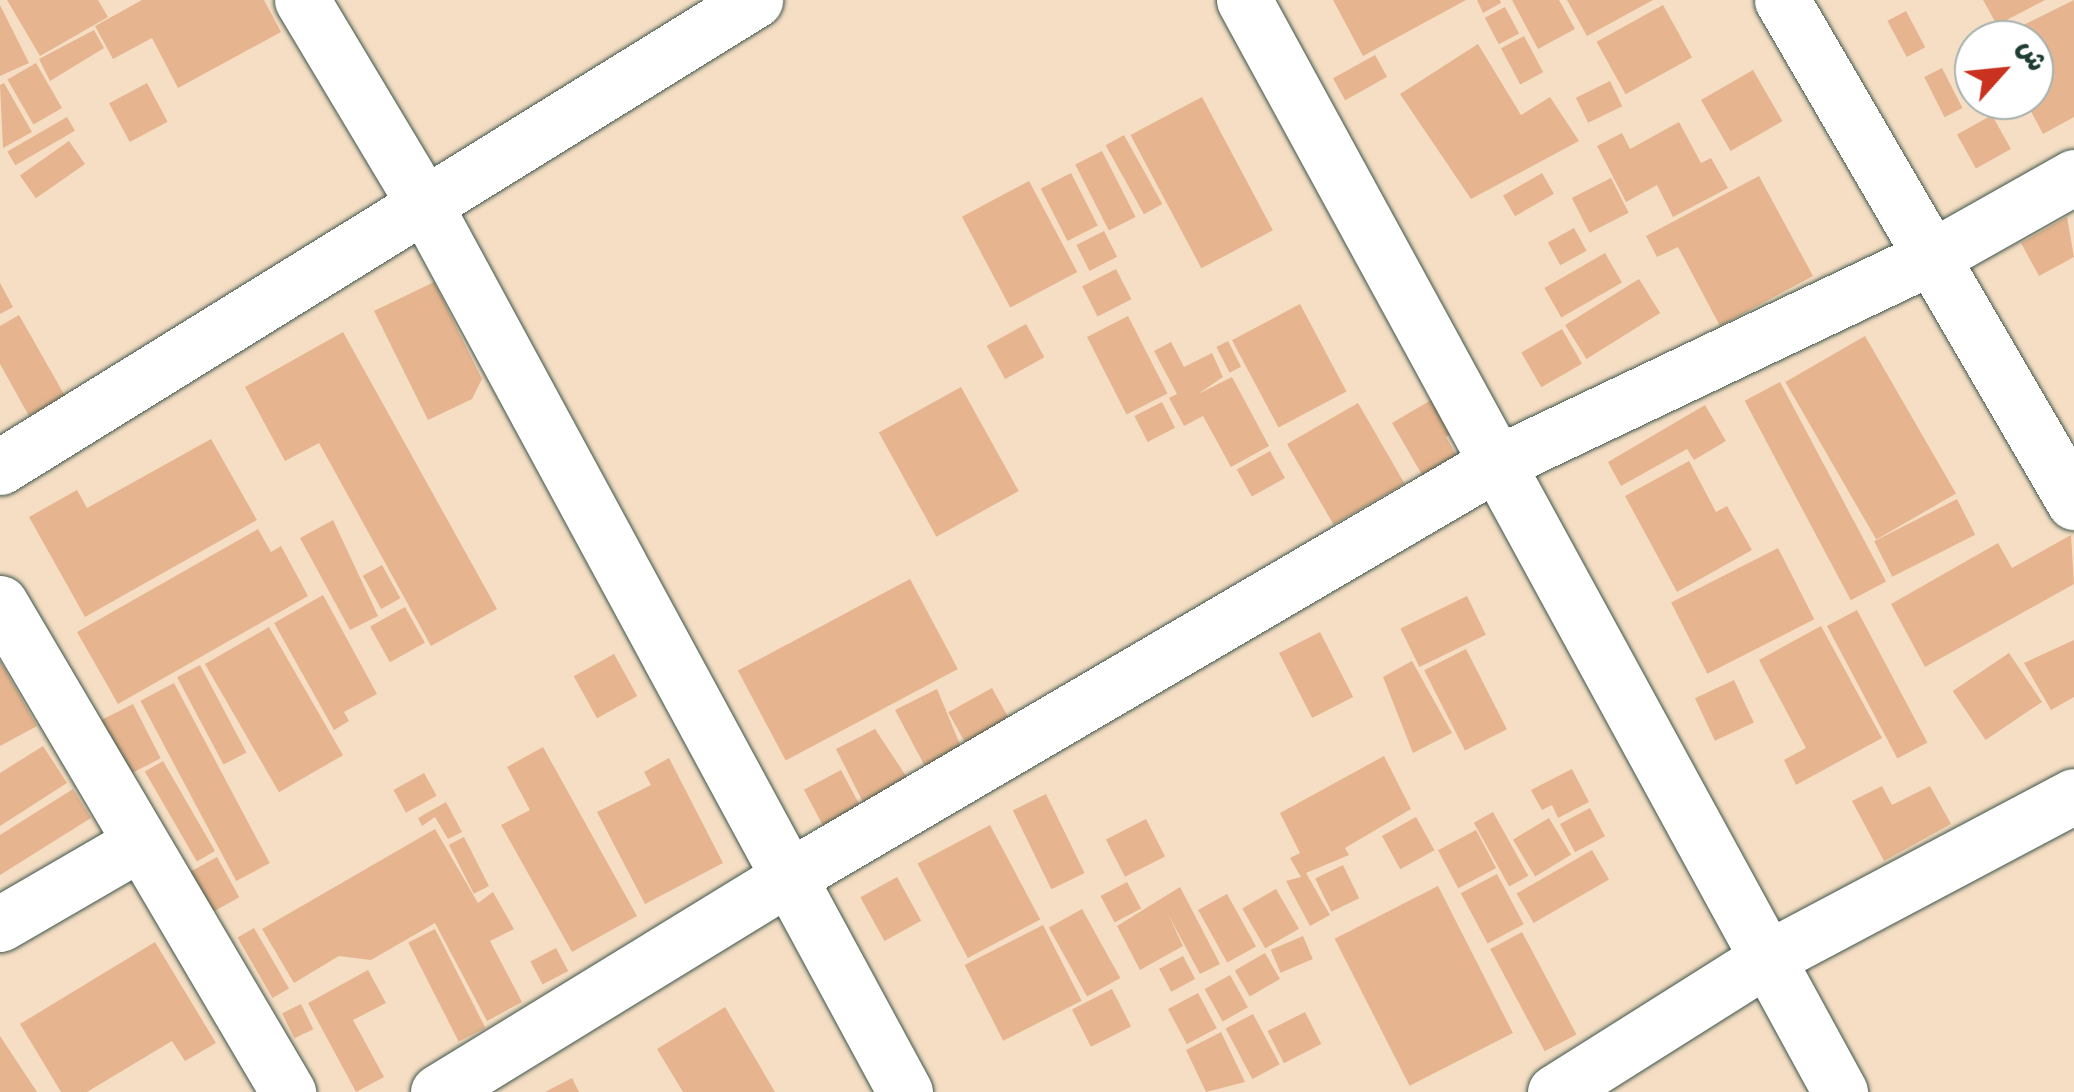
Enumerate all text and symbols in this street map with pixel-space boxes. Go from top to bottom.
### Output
north arrow [1954,20,2054,120]
text: ش [2008,36,2051,78]

